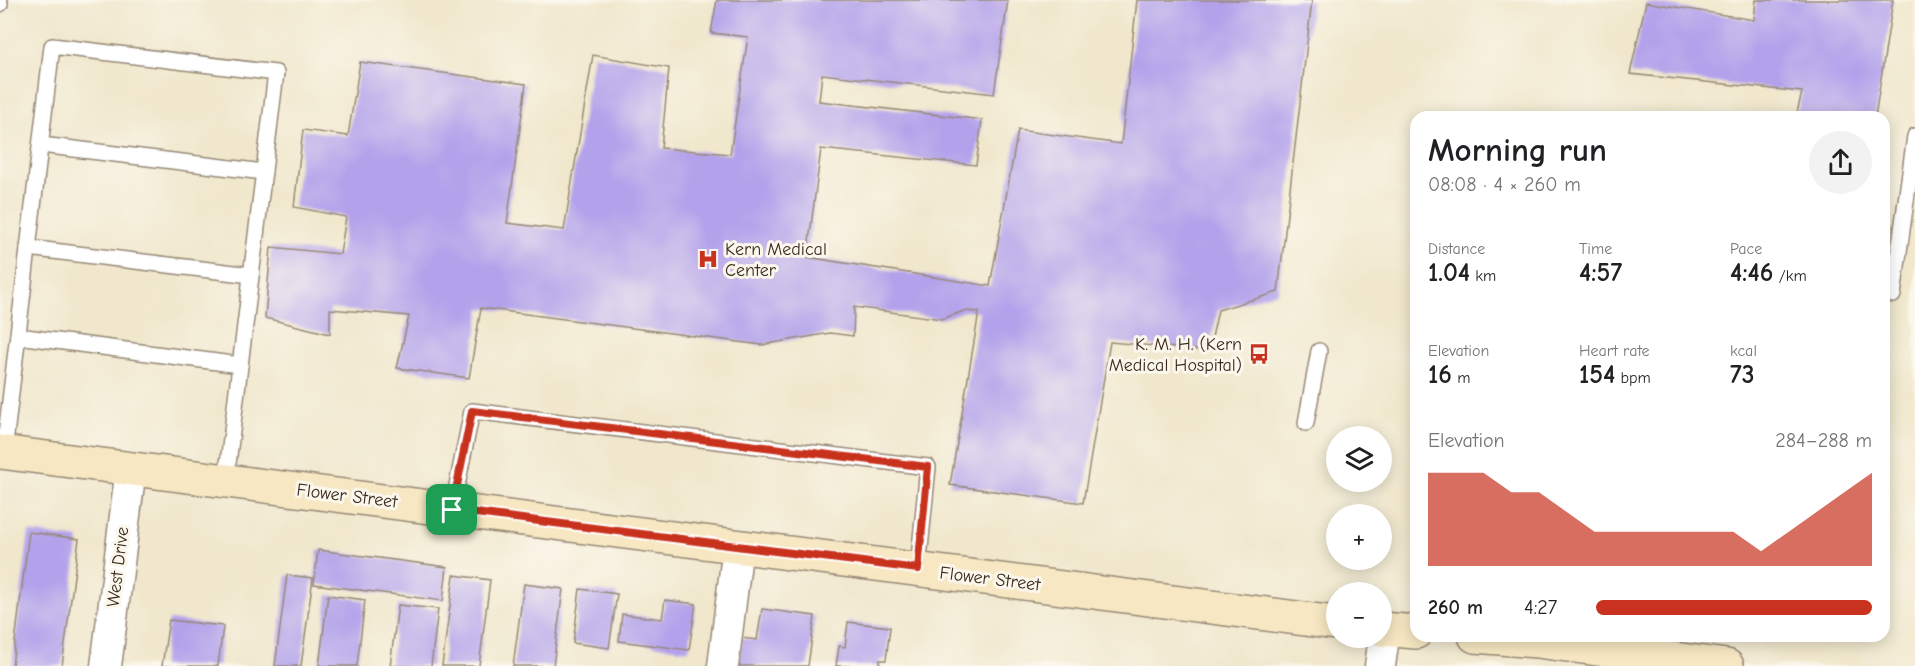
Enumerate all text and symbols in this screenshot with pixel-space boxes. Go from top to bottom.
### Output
text: Morning run [1428,131,1607,169]
button: share [1809,131,1872,194]
text: 08:08 · 4 × 260 m [1428,173,1581,196]
place label: Kern Medical Center [725,239,827,281]
text: Distance [1428,240,1485,258]
text: Time [1579,240,1612,258]
text: Pace [1730,240,1762,258]
hospital icon: Kern Medical Center [696,247,720,271]
text: 1.04 [1428,258,1470,288]
text: 4:57 [1579,258,1622,288]
text: 4:46 [1730,258,1773,288]
text: km [1470,267,1496,285]
text: /km [1773,267,1807,285]
place label: K. M. H. (Kern Medical Hospital) [1109,334,1242,376]
bus stop icon: K. M. H. (Kern Medical Hospital) [1247,342,1271,366]
text: Elevation [1428,342,1489,360]
text: Heart rate [1579,342,1650,360]
text: kcal [1730,342,1757,360]
text: 16 [1428,360,1452,390]
text: 154 [1579,360,1615,390]
text: 73 [1730,360,1755,390]
text: m [1452,369,1470,387]
text: bpm [1615,369,1651,387]
map controls [1326,426,1392,648]
button: layers [1326,426,1392,492]
text: Elevation [1428,429,1505,452]
text: 284–288 m [1775,429,1872,452]
street label: Flower Street [295,479,399,513]
pin [426,484,477,535]
icon: arrive [435,493,468,526]
button: + [1326,504,1392,570]
street label: West Drive [103,526,133,608]
street label: Flower Street [938,562,1042,596]
button: − [1326,582,1392,648]
text: 260 m [1428,596,1483,619]
text: 4:27 [1524,596,1557,619]

